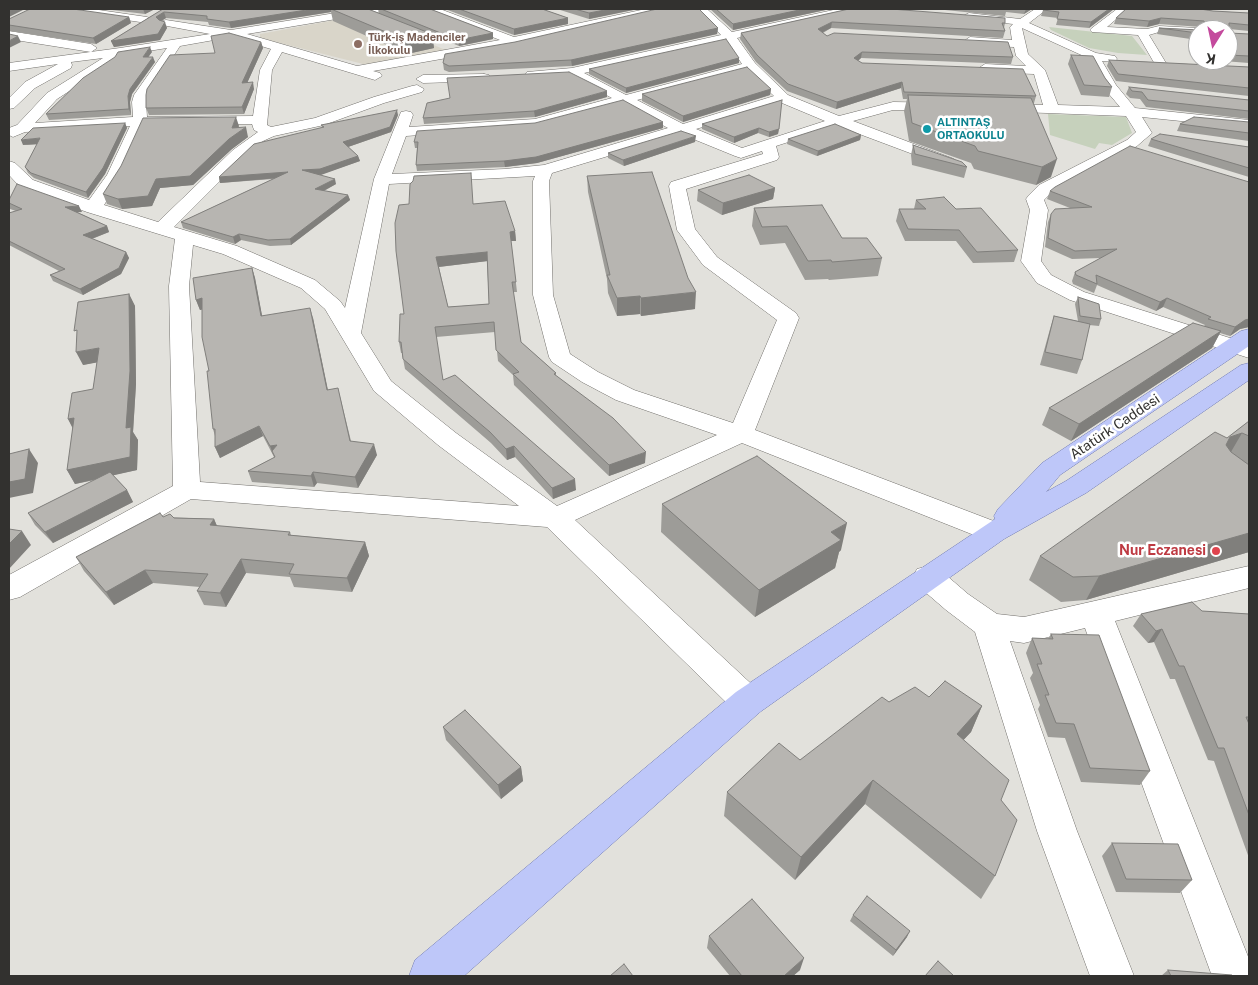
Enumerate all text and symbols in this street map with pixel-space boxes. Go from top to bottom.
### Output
north arrow [1188,20,1238,70]
place label: Türk-iş Madenciler İlkokulu [368,31,466,57]
marker: Türk-iş Madenciler İlkokulu [352,38,364,50]
text: K [1204,50,1217,68]
place label: ALTINTAŞ ORTAOKULU [937,116,1004,142]
marker: ALTINTAŞ ORTAOKULU [921,123,933,135]
street label: Atatürk Caddesi [1067,391,1163,463]
place label: Nur Eczanesi [1119,543,1206,559]
marker: Nur Eczanesi [1210,545,1222,557]

